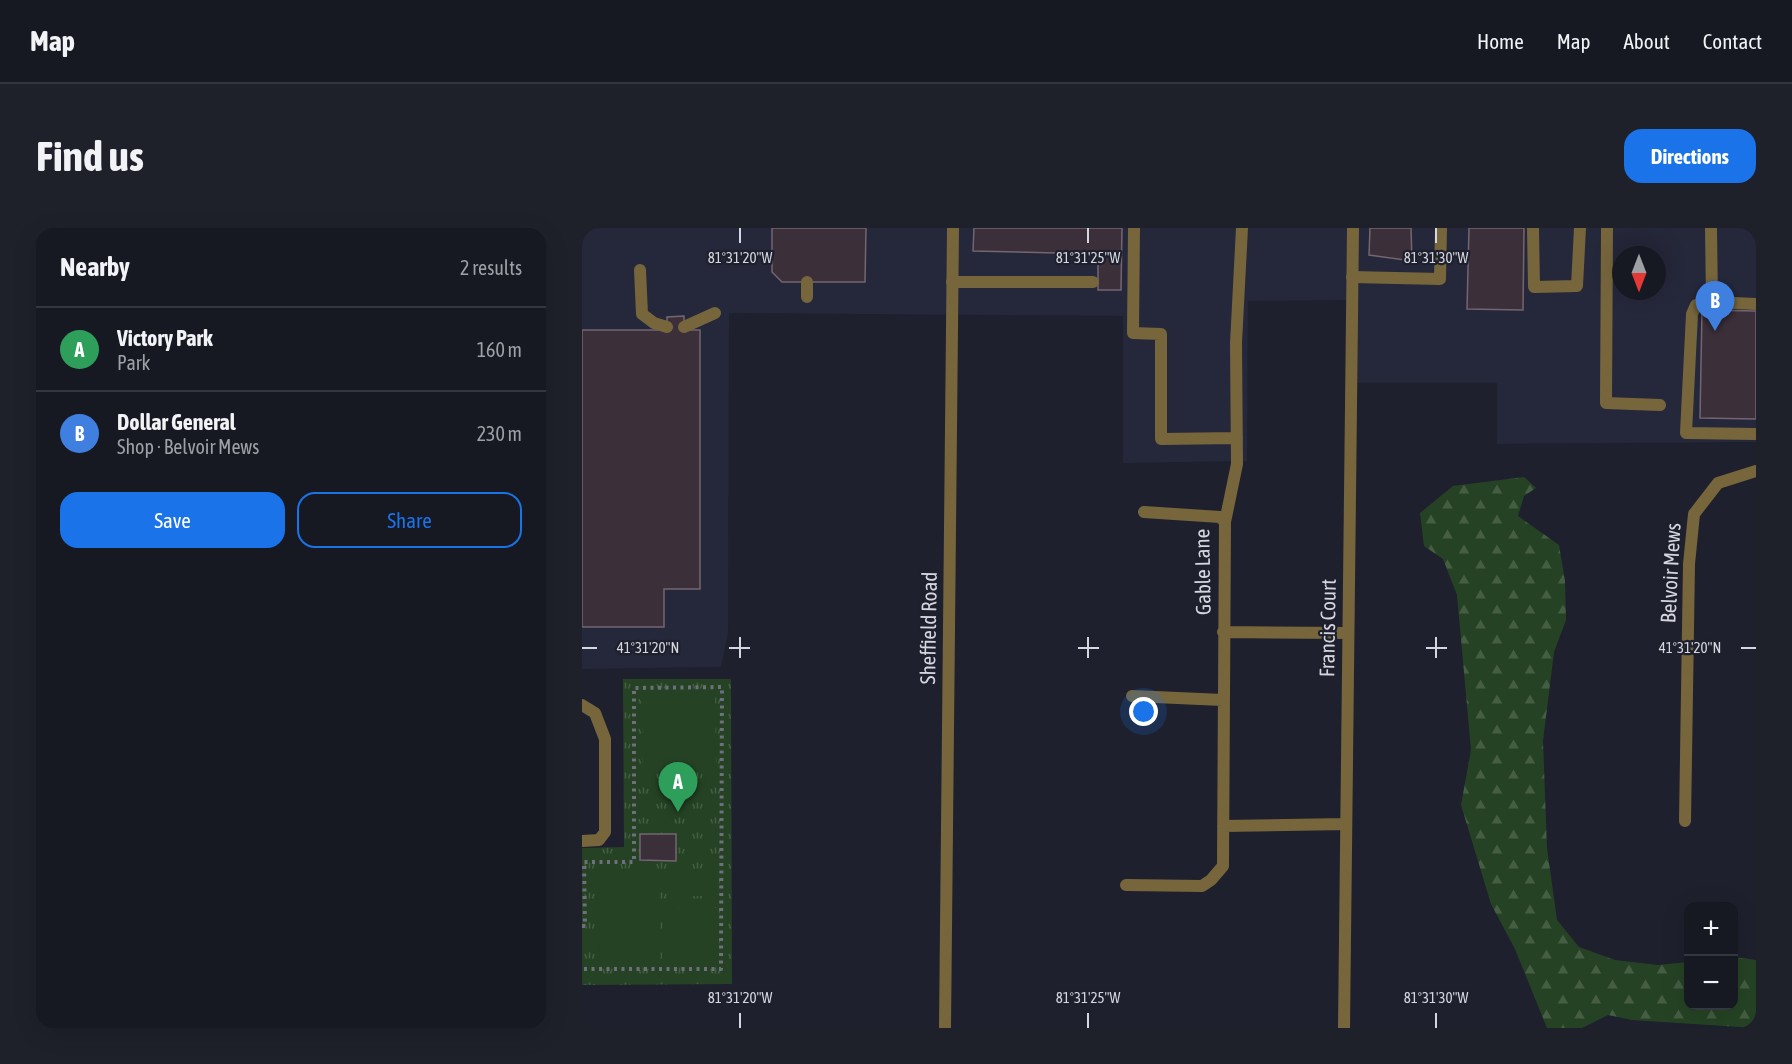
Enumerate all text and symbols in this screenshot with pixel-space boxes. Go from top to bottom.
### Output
text: Map [30,25,75,57]
text: Home [1477,29,1524,53]
text: Map [1557,29,1591,53]
text: About [1624,29,1670,53]
text: Contact [1703,29,1762,53]
button: Directions [1624,129,1756,183]
text: Find us [36,132,144,180]
north arrow [1612,246,1666,300]
text: 81°31'20"W [708,249,772,266]
text: 81°31'25"W [1056,249,1120,266]
text: 81°31'30"W [1404,249,1468,266]
text: Nearby [60,252,130,282]
text: 2 results [460,256,522,279]
pin: B [1696,282,1734,331]
text: Victory Park [117,325,213,351]
text: A [75,338,84,361]
text: 160 m [477,338,522,361]
text: Park [117,351,150,374]
text: Dollar General [117,409,235,435]
text: B [75,422,84,445]
text: 230 m [477,422,522,445]
text: Shop · Belvoir Mews [117,435,259,458]
button: Save [60,492,285,548]
button: Share [297,492,522,548]
street label: Belvoir Mews [1655,522,1685,624]
street label: Gable Lane [1189,529,1215,615]
street label: Sheffield Road [915,572,941,684]
street label: Francis Court [1314,579,1340,677]
text: 41°31'20"N [617,639,679,656]
text: 41°31'20"N [1659,639,1721,656]
your location [1129,697,1158,726]
pin: A [658,762,698,812]
map controls [1684,902,1738,1010]
button: + [1684,902,1738,956]
button: − [1684,956,1738,1010]
text: 81°31'20"W [708,989,772,1006]
text: 81°31'25"W [1056,989,1120,1006]
text: 81°31'30"W [1404,989,1468,1006]

